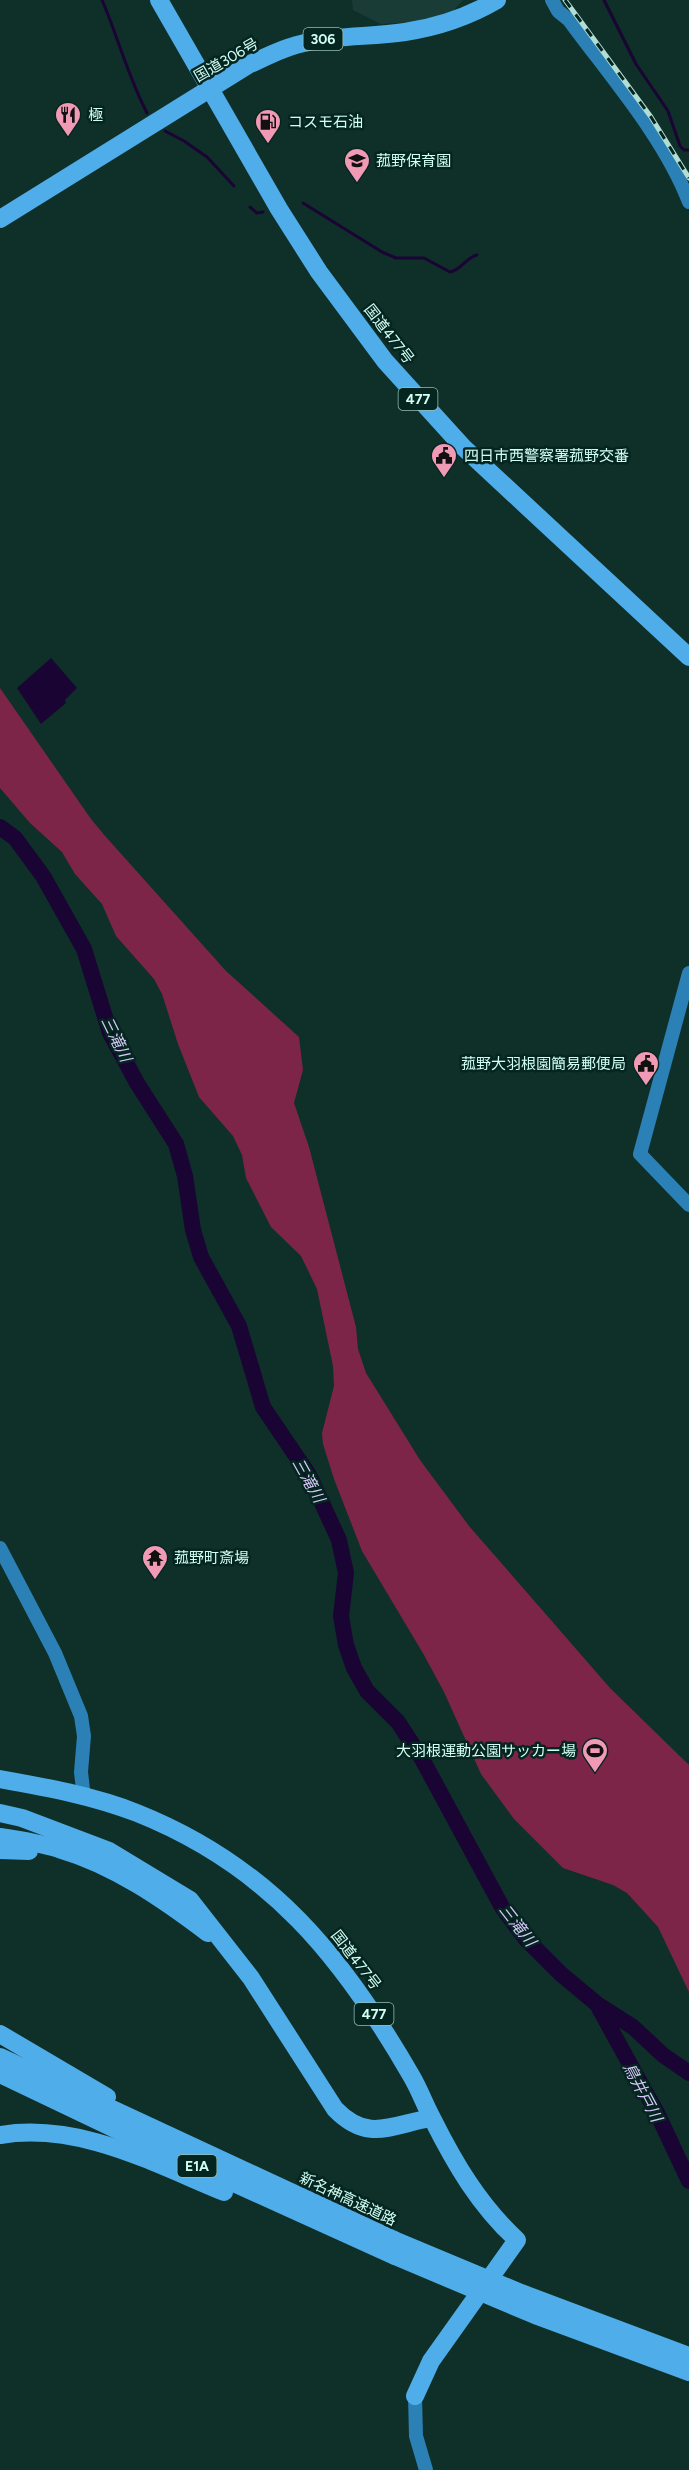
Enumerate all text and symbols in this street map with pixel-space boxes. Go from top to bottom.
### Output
road number: 306 [304,28,342,50]
street label: 国道306号 [191,34,261,86]
restaurant icon: 極 [53,100,83,138]
place label: 極 [88,106,103,124]
fuel station icon: コスモ石油 [253,107,283,145]
place label: コスモ石油 [288,113,363,131]
school or university icon: 菰野保育園 [342,146,372,184]
place label: 菰野保育園 [376,152,451,170]
street label: 国道477号 [360,301,418,367]
road number: 477 [398,388,438,410]
public building icon: 四日市西警察署菰野交番 [429,441,459,479]
place label: 四日市西警察署菰野交番 [464,447,629,465]
water label: 三滝川 [97,1013,136,1067]
public building icon: 菰野大羽根園簡易郵便局 [631,1049,661,1087]
place label: 菰野大羽根園簡易郵便局 [461,1055,626,1073]
water label: 三滝川 [289,1455,329,1508]
temple icon: 菰野町斎場 [140,1543,170,1581]
place label: 菰野町斎場 [174,1549,249,1567]
sports icon: 大羽根運動公園サッカー場 [580,1736,610,1774]
place label: 大羽根運動公園サッカー場 [396,1742,576,1760]
water label: 三滝川 [495,1901,541,1952]
street label: 国道477号 [327,1927,385,1993]
road number: 477 [354,2003,394,2025]
water label: 鳥井戸川 [619,2060,667,2127]
road number: E1A [178,2155,216,2177]
street label: 新名神高速道路 [297,2169,399,2229]

